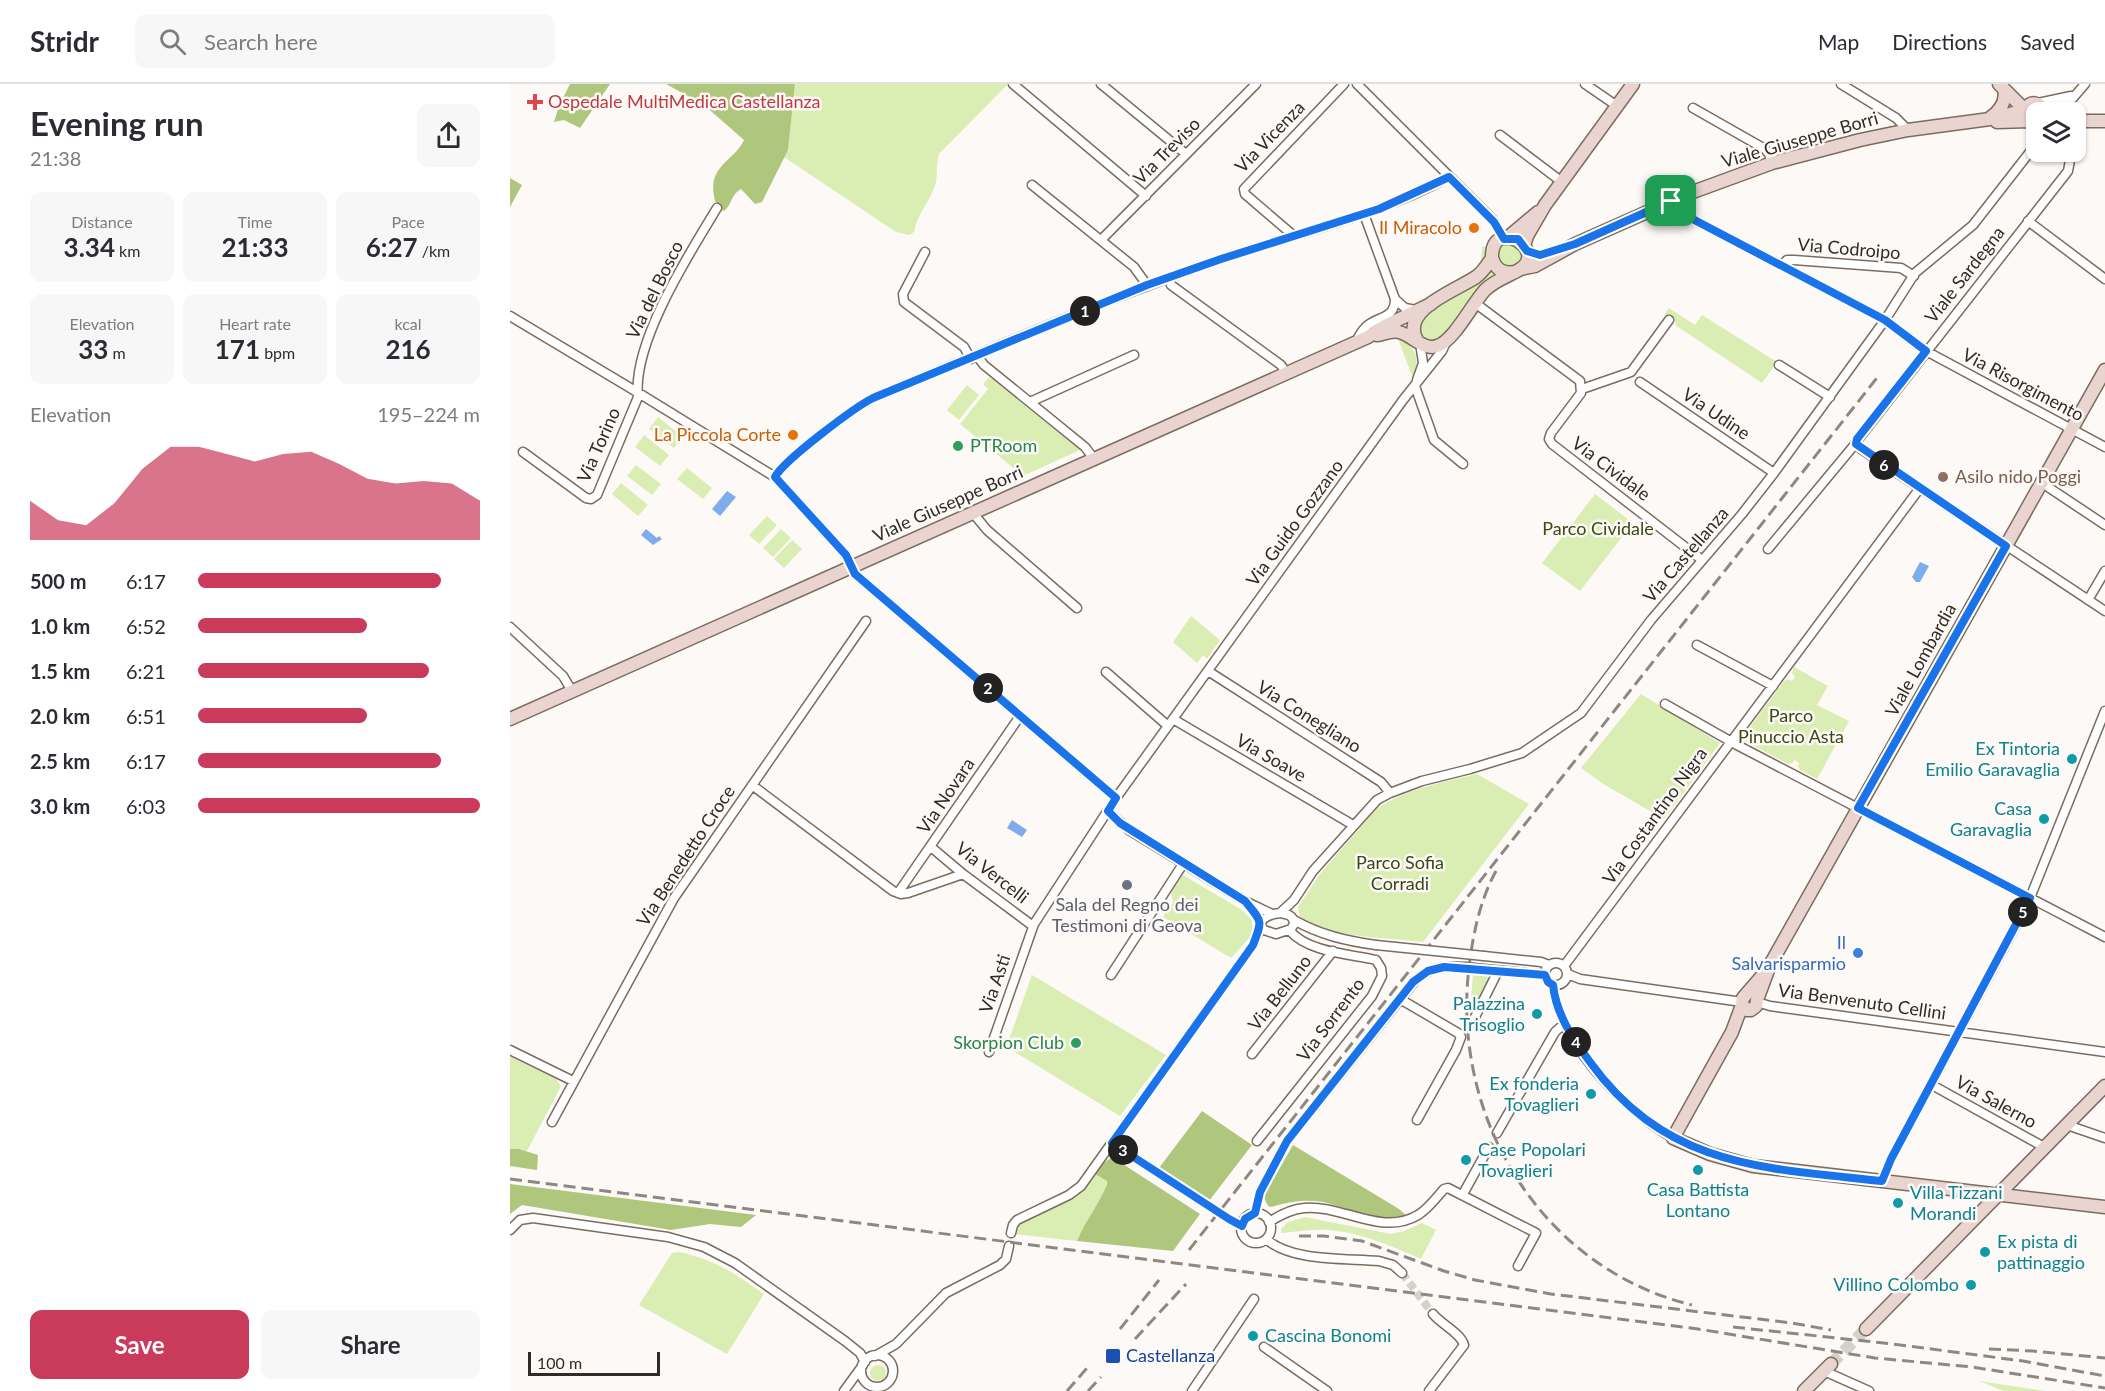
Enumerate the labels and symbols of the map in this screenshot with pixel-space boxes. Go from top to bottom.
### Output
place label: Ospedale MultiMedica Castellanza [548,90,821,112]
marker: Ospedale MultiMedica Castellanza [526,93,544,111]
street label: Via Vicenza [1230,96,1309,177]
street label: Viale Giuseppe Borri [1719,106,1881,172]
street label: Via Treviso [1128,112,1204,188]
pin [1645,175,1696,226]
place label: Il Miracolo [1379,216,1462,238]
marker: Il Miracolo [1467,221,1481,235]
street label: Viale Sardegna [1920,222,2009,327]
street label: Via Codroipo [1797,233,1901,263]
street label: Via del Bosco [621,237,687,342]
pin: 1 [1070,296,1100,326]
street label: Via Risorgimento [1959,343,2088,425]
street label: Via Udine [1679,383,1755,444]
street label: Via Torino [572,404,624,485]
place label: La Piccola Corte [654,423,781,445]
marker: La Piccola Corte [786,428,800,442]
street label: Via Cividale [1568,431,1655,505]
place label: PTRoom [970,434,1037,456]
marker: PTRoom [951,439,965,453]
pin: 6 [1869,450,1899,480]
street label: Via Guido Gozzano [1241,455,1347,590]
street label: Viale Giuseppe Borri [869,460,1026,546]
place label: Asilo nido Poggi [1955,465,2081,487]
marker: Asilo nido Poggi [1936,470,1950,484]
street label: Via Castellanza [1638,502,1733,607]
park label: Parco Cividale [1542,517,1654,539]
street label: Viale Lombardia [1880,599,1960,720]
pin: 2 [973,673,1003,703]
street label: Via Conegliano [1253,675,1366,757]
park label: Parco Pinuccio Asta [1738,704,1844,747]
street label: Via Soave [1233,728,1310,786]
place label: Ex Tintoria Emilio Garavaglia [1925,737,2060,780]
street label: Via Costantino Nigra [1597,743,1711,888]
marker: Ex Tintoria Emilio Garavaglia [2065,752,2079,766]
street label: Via Novara [912,753,979,838]
street label: Via Benedetto Croce [631,781,739,930]
place label: Casa Garavaglia [1950,797,2032,840]
marker: Casa Garavaglia [2037,812,2051,826]
street label: Via Vercelli [952,837,1034,908]
park label: Parco Sofia Corradi [1356,851,1444,894]
marker: Sala del Regno dei Testimoni di Geova [1120,878,1134,892]
place label: Sala del Regno dei Testimoni di Geova [1052,893,1202,936]
pin: 5 [2008,897,2038,927]
place label: Il Salvarisparmio [1732,931,1846,974]
marker: Il Salvarisparmio [1851,946,1865,960]
street label: Via Belluno [1243,950,1316,1035]
street label: Via Asti [974,951,1014,1016]
street label: Via Sorrento [1292,973,1369,1065]
street label: Via Benvenuto Cellini [1777,978,1947,1024]
place label: Palazzina Trisoglio [1453,992,1525,1035]
marker: Palazzina Trisoglio [1530,1007,1544,1021]
pin: 4 [1561,1027,1591,1057]
place label: Skorpion Club [953,1031,1064,1053]
marker: Skorpion Club [1069,1036,1083,1050]
street label: Via Salerno [1952,1070,2041,1132]
place label: Ex fonderia Tovaglieri [1489,1072,1579,1115]
marker: Ex fonderia Tovaglieri [1584,1087,1598,1101]
pin: 3 [1108,1135,1138,1165]
place label: Case Popolari Tovaglieri [1478,1138,1586,1181]
marker: Case Popolari Tovaglieri [1459,1153,1473,1167]
marker: Casa Battista Lontano [1691,1163,1705,1177]
place label: Casa Battista Lontano [1647,1178,1749,1221]
place label: Villa Tizzani Morandi [1910,1181,2003,1224]
marker: Villa Tizzani Morandi [1891,1196,1905,1210]
place label: Ex pista di pattinaggio [1997,1230,2085,1273]
marker: Ex pista di pattinaggio [1978,1245,1992,1259]
place label: Villino Colombo [1833,1273,1959,1295]
marker: Villino Colombo [1964,1278,1978,1292]
place label: Cascina Bonomi [1265,1324,1391,1346]
marker: Cascina Bonomi [1246,1329,1260,1343]
place label: Castellanza [1126,1344,1215,1366]
marker: Castellanza [1104,1347,1122,1365]
scale bar [528,1349,660,1376]

